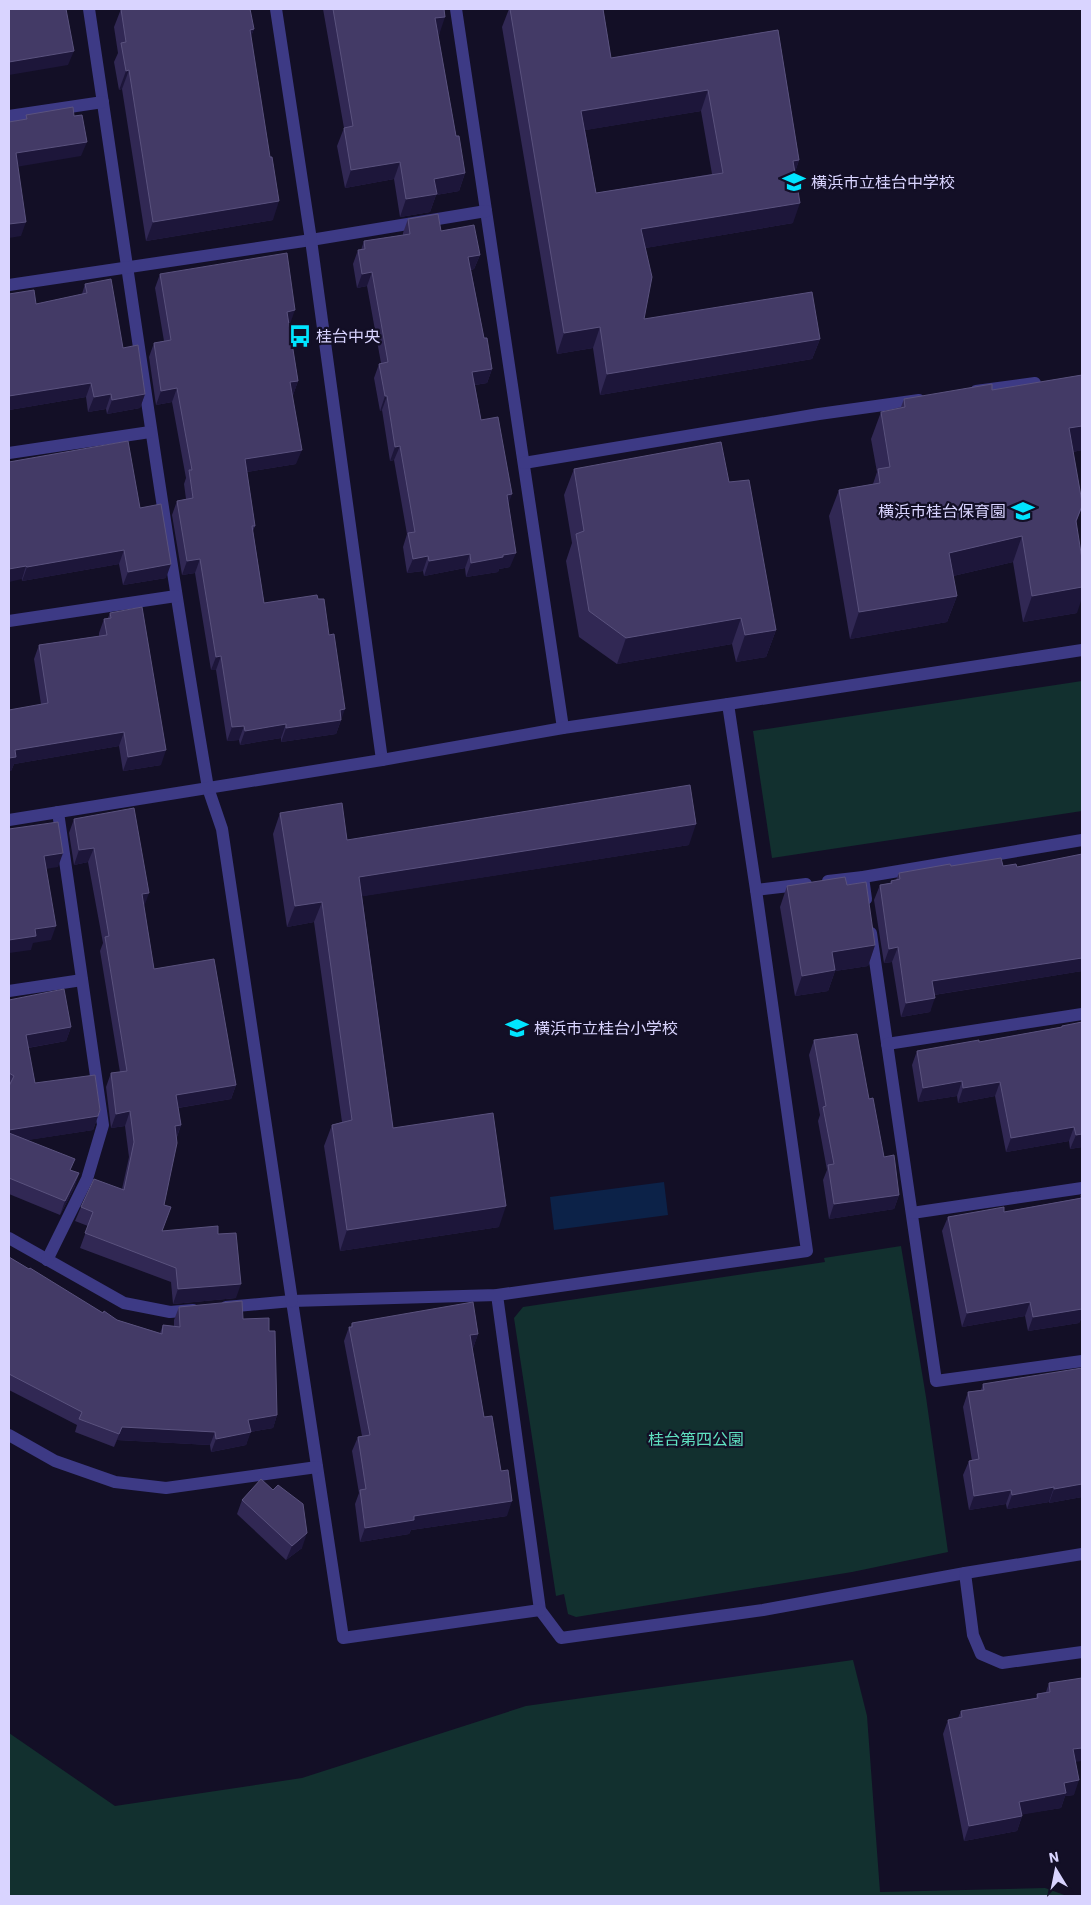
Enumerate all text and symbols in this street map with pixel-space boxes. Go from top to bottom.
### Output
school or university icon: 横浜市立桂台中学校 [781,169,807,195]
place label: 横浜市立桂台中学校 [811,172,955,192]
bus stop icon: 桂台中央 [287,323,313,349]
place label: 桂台中央 [316,326,380,346]
school or university icon: 横浜市桂台保育園 [1010,498,1036,524]
place label: 横浜市桂台保育園 [878,501,1006,521]
school or university icon: 横浜市立桂台小学校 [504,1015,530,1041]
place label: 横浜市立桂台小学校 [534,1018,678,1038]
park label: 桂台第四公園 [648,1429,744,1449]
north arrow [1031,1845,1081,1895]
text: N [1047,1847,1060,1867]

